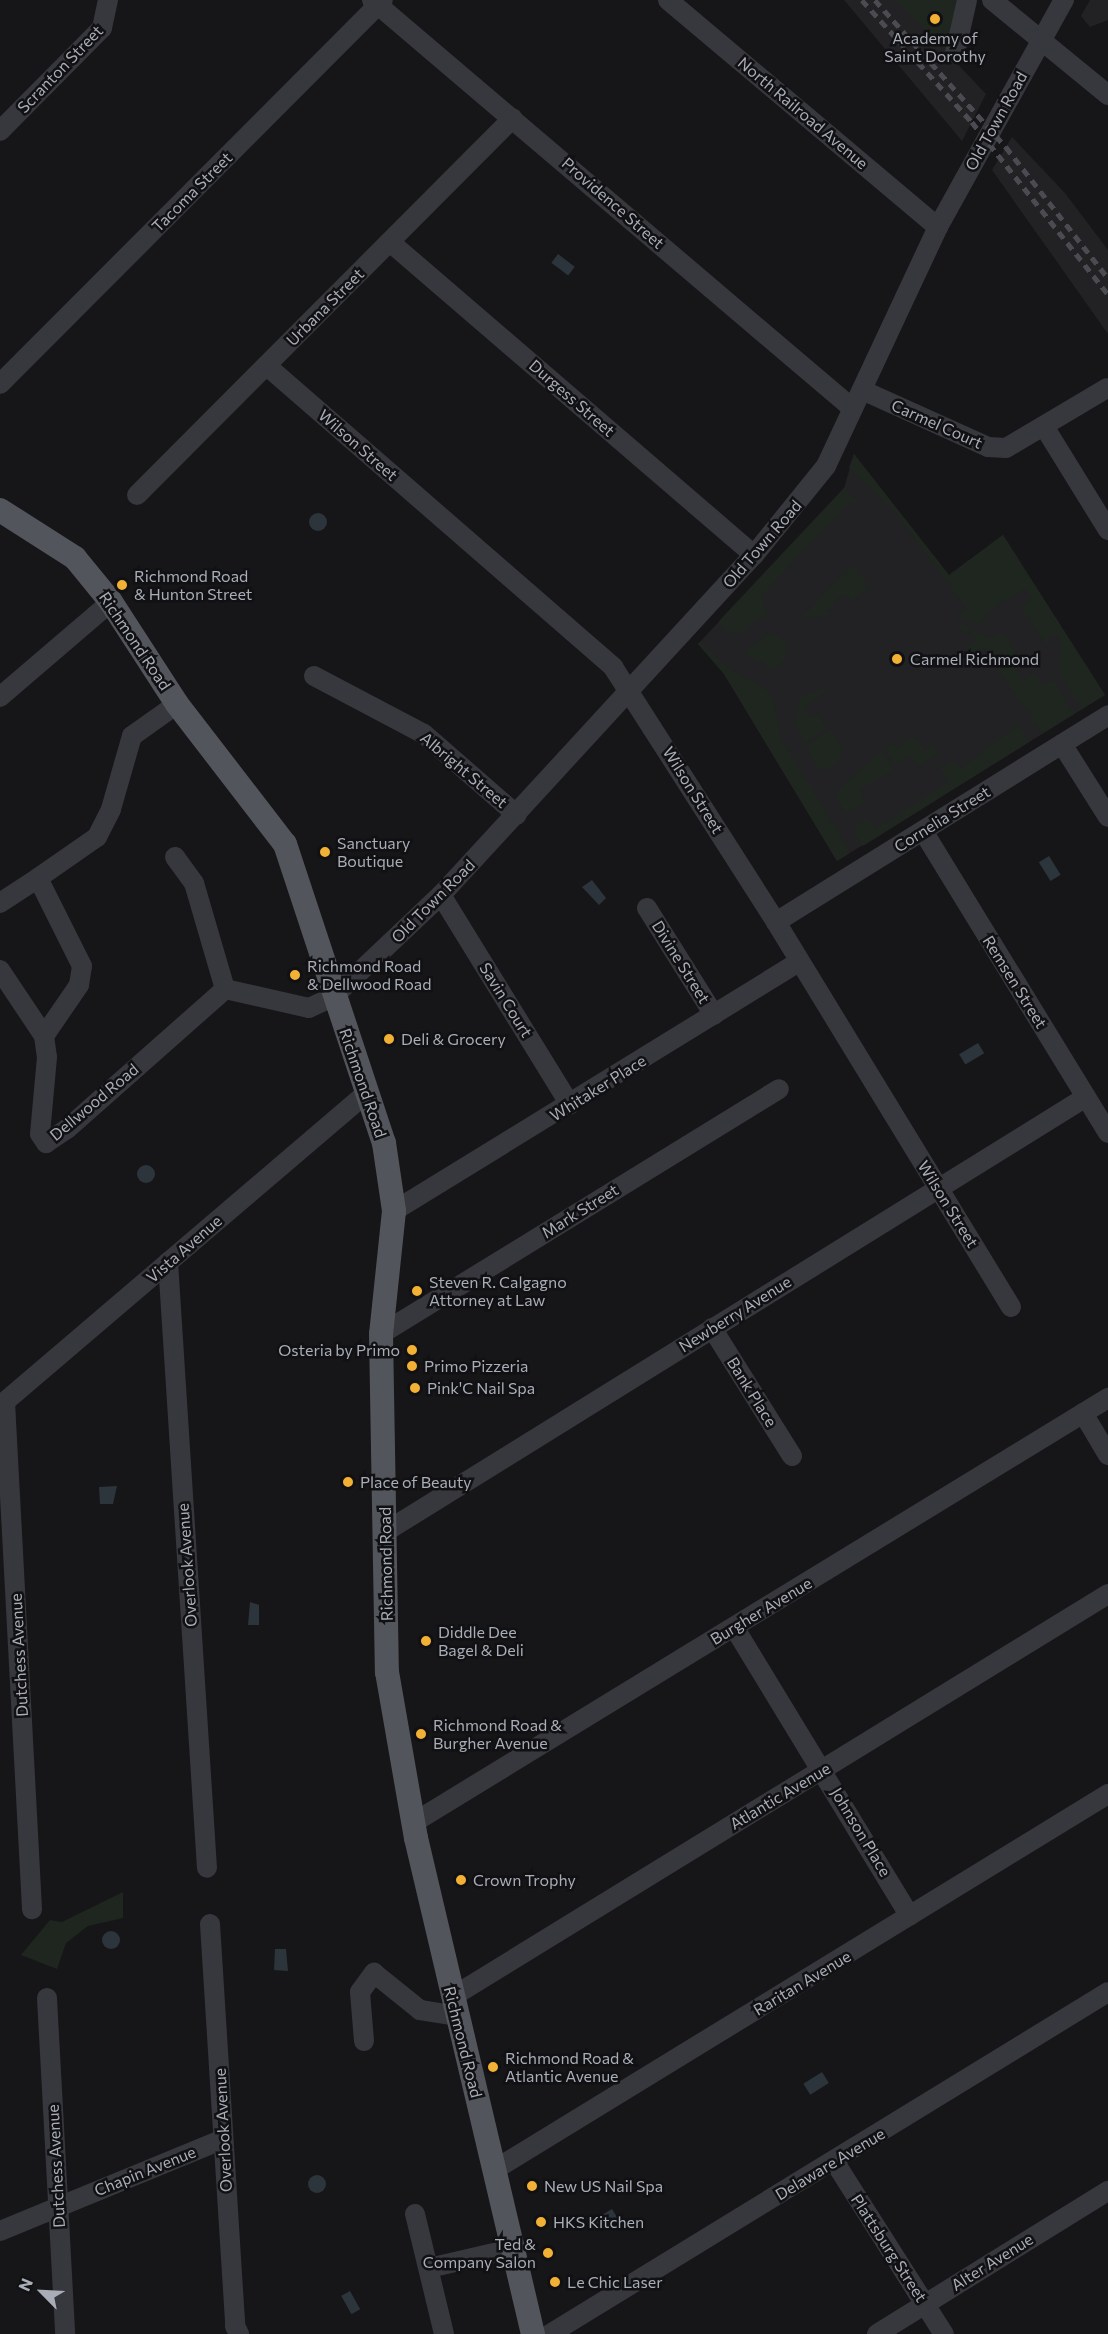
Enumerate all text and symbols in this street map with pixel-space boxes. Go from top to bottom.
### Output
marker: Academy of Saint Dorothy [928,12,942,26]
street label: Scranton Street [13,21,107,117]
place label: Academy of Saint Dorothy [884,28,986,66]
street label: North Railroad Avenue [734,53,872,173]
street label: Old Town Road [961,68,1031,174]
street label: Tacoma Street [148,148,236,236]
street label: Providence Street [558,153,668,253]
street label: Urbana Street [282,264,368,350]
street label: Durgess Street [525,356,619,440]
street label: Carmel Court [888,395,986,453]
street label: Wilson Street [314,405,402,485]
street label: Old Town Road [719,496,805,592]
place label: Richmond Road & Hunton Street [134,566,252,604]
marker: Richmond Road & Hunton Street [115,578,129,592]
street label: Richmond Road [95,588,175,694]
place label: Carmel Richmond [910,649,1039,669]
marker: Carmel Richmond [888,650,906,668]
street label: Albright Street [417,728,511,812]
street label: Wilson Street [659,743,727,837]
street label: Cornelia Street [891,782,993,856]
place label: Sanctuary Boutique [337,833,410,871]
marker: Sanctuary Boutique [318,845,332,859]
street label: Old Town Road [387,855,479,947]
street label: Divine Street [648,917,714,1007]
street label: Remsen Street [979,932,1051,1032]
place label: Richmond Road & Dellwood Road [307,956,431,994]
street label: Savin Court [475,959,537,1041]
marker: Richmond Road & Dellwood Road [288,968,302,982]
street label: Richmond Road [335,1026,391,1140]
place label: Deli & Grocery [401,1029,506,1049]
marker: Deli & Grocery [382,1032,396,1046]
street label: Whitaker Place [546,1051,650,1125]
street label: Dellwood Road [46,1059,142,1145]
street label: Wilson Street [914,1157,982,1251]
street label: Mark Street [538,1180,622,1242]
street label: Vista Avenue [142,1211,226,1287]
place label: Steven R. Calgagno Attorney at Law [429,1272,567,1310]
street label: Newberry Avenue [675,1272,795,1356]
marker: Steven R. Calgagno Attorney at Law [410,1284,424,1298]
place label: Osteria by Primo [278,1340,400,1360]
marker: Osteria by Primo [405,1343,419,1357]
street label: Bank Place [723,1354,781,1430]
place label: Primo Pizzeria [424,1356,528,1376]
marker: Primo Pizzeria [405,1359,419,1373]
place label: Pink'C Nail Spa [427,1378,535,1398]
marker: Pink'C Nail Spa [408,1381,422,1395]
place label: Place of Beauty [360,1472,472,1492]
marker: Place of Beauty [341,1475,355,1489]
street label: Overlook Avenue [173,1502,201,1628]
street label: Richmond Road [375,1507,397,1621]
street label: Burgher Avenue [707,1573,815,1649]
street label: Dutchess Avenue [6,1593,32,1717]
place label: Diddle Dee Bagel & Deli [438,1622,524,1660]
marker: Diddle Dee Bagel & Deli [419,1634,433,1648]
place label: Richmond Road & Burgher Avenue [433,1715,562,1753]
marker: Richmond Road & Burgher Avenue [414,1727,428,1741]
street label: Atlantic Avenue [726,1759,834,1833]
street label: Johnson Place [827,1784,895,1880]
place label: Crown Trophy [473,1870,576,1890]
marker: Crown Trophy [454,1873,468,1887]
street label: Raritan Avenue [750,1946,854,2020]
street label: Richmond Road [440,1984,486,2100]
place label: Richmond Road & Atlantic Avenue [505,2048,634,2086]
marker: Richmond Road & Atlantic Avenue [486,2060,500,2074]
street label: Overlook Avenue [210,2068,236,2192]
street label: Dutchess Avenue [43,2104,69,2228]
street label: Delaware Avenue [772,2124,888,2204]
street label: Chapin Avenue [92,2142,198,2200]
place label: New US Nail Spa [544,2176,663,2196]
marker: New US Nail Spa [525,2179,539,2193]
street label: Plattsburg Street [847,2191,931,2305]
place label: HKS Kitchen [553,2212,644,2232]
marker: HKS Kitchen [534,2215,548,2229]
street label: Alter Avenue [948,2229,1036,2295]
place label: Ted & Company Salon [423,2234,536,2272]
marker: Ted & Company Salon [541,2246,555,2260]
north arrow [12,2262,72,2322]
place label: Le Chic Laser [567,2272,663,2292]
text: N [14,2275,36,2294]
marker: Le Chic Laser [548,2275,562,2289]

